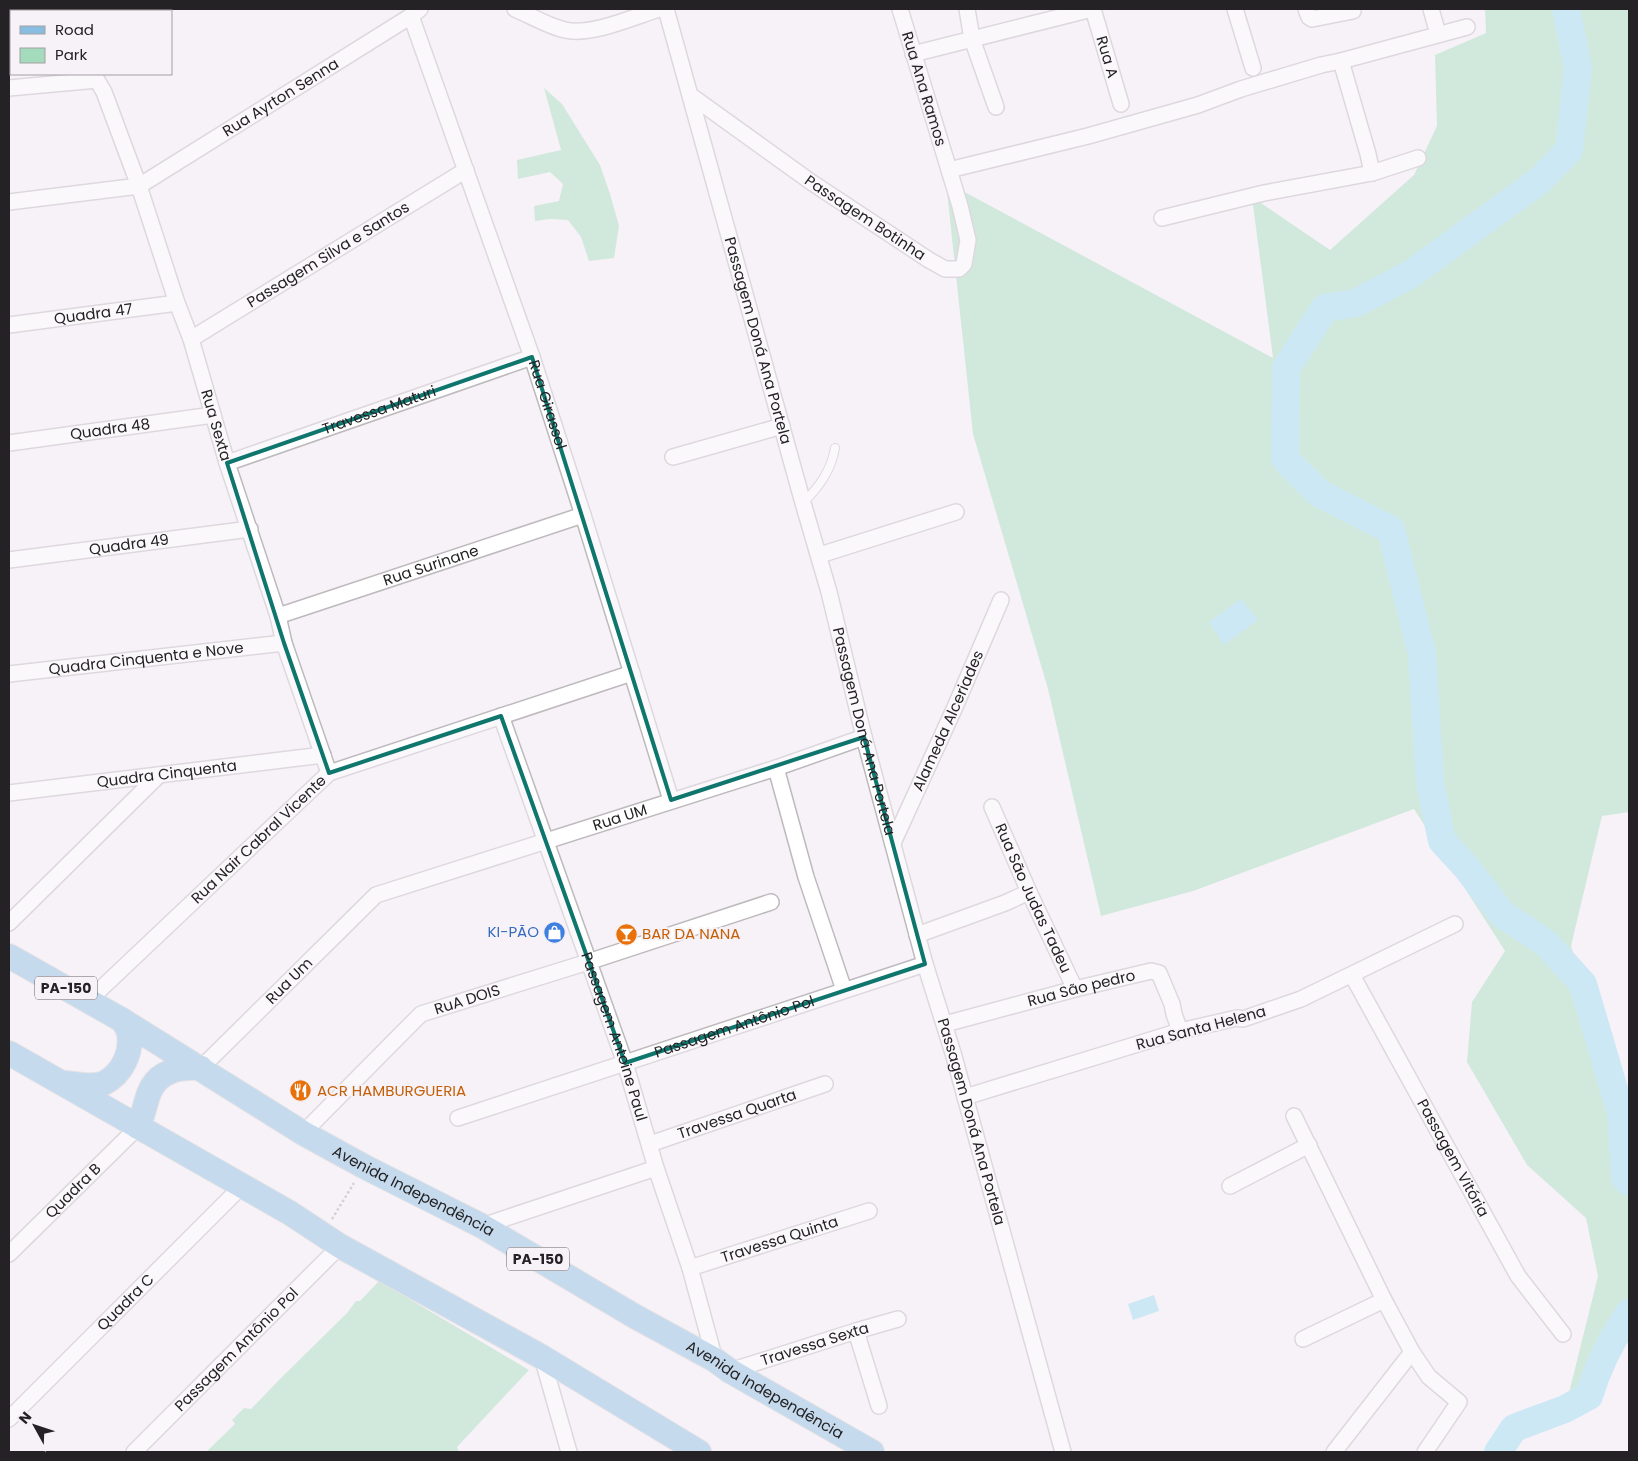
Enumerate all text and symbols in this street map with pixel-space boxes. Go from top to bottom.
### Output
legend [10,10,172,75]
text: Road [55,19,94,40]
street label: Rua Ana Ramos [897,29,952,149]
street label: Rua A [1091,33,1124,80]
text: Park [55,44,87,65]
street label: Rua Ayrton Senna [218,53,342,141]
street label: Passagem Botinha [801,170,930,265]
street label: Passagem Silva e Santos [243,196,413,312]
street label: Passagem Doná Ana Portela [720,234,797,446]
street label: Quadra 47 [53,298,134,329]
street label: Rua Girassol [524,357,572,452]
street label: Travessa Maturi [319,380,439,439]
street label: Rua Sexta [196,387,237,463]
street label: Quadra 48 [69,413,151,445]
street label: Quadra 49 [88,529,170,560]
street label: Rua Surinane [380,539,481,590]
street label: Passagem Doná Ana Portela [828,625,901,838]
street label: Quadra Cinquenta e Nove [48,637,245,679]
street label: Alameda Alceriades [907,647,988,794]
street label: Quadra Cinquenta [96,755,238,792]
street label: Rua Nair Cabral Vicente [186,770,331,908]
street label: Rua UM [590,799,650,836]
street label: Rua São Judas Tadeu [990,820,1077,976]
shop icon: KI-PÃO [543,920,567,944]
place label: KI-PÃO [487,921,539,942]
bar icon: BAR DA NANA [614,922,638,946]
place label: BAR DA NANA [642,923,740,944]
street label: Passagem Antoine Paul [576,949,653,1123]
street label: Rua Um [261,952,317,1008]
street label: Rua São pedro [1025,964,1137,1011]
road number: PA-150 [35,976,97,1000]
street label: RuA DOIS [432,979,503,1019]
street label: Passagem Antônio Pol [651,990,817,1063]
street label: Rua Santa Helena [1134,1000,1268,1055]
street label: Passagem Doná Ana Portela [933,1015,1011,1227]
restaurant icon: ACR HAMBURGUERIA [289,1079,313,1103]
place label: ACR HAMBURGUERIA [317,1080,466,1101]
street label: Travessa Quarta [675,1084,799,1144]
street label: Passagem Vitória [1412,1095,1494,1221]
street label: Avenida Independência [329,1140,499,1241]
street label: Quadra B [40,1158,105,1223]
street label: Travessa Quinta [718,1211,841,1267]
road number: PA-150 [507,1248,569,1270]
street label: Quadra C [92,1269,159,1335]
street label: Passagem Antônio Pol [170,1283,303,1416]
street label: Travessa Sexta [758,1317,871,1371]
street label: Avenida Independência [683,1335,848,1444]
north arrow [10,1401,60,1451]
text: N [14,1407,36,1428]

